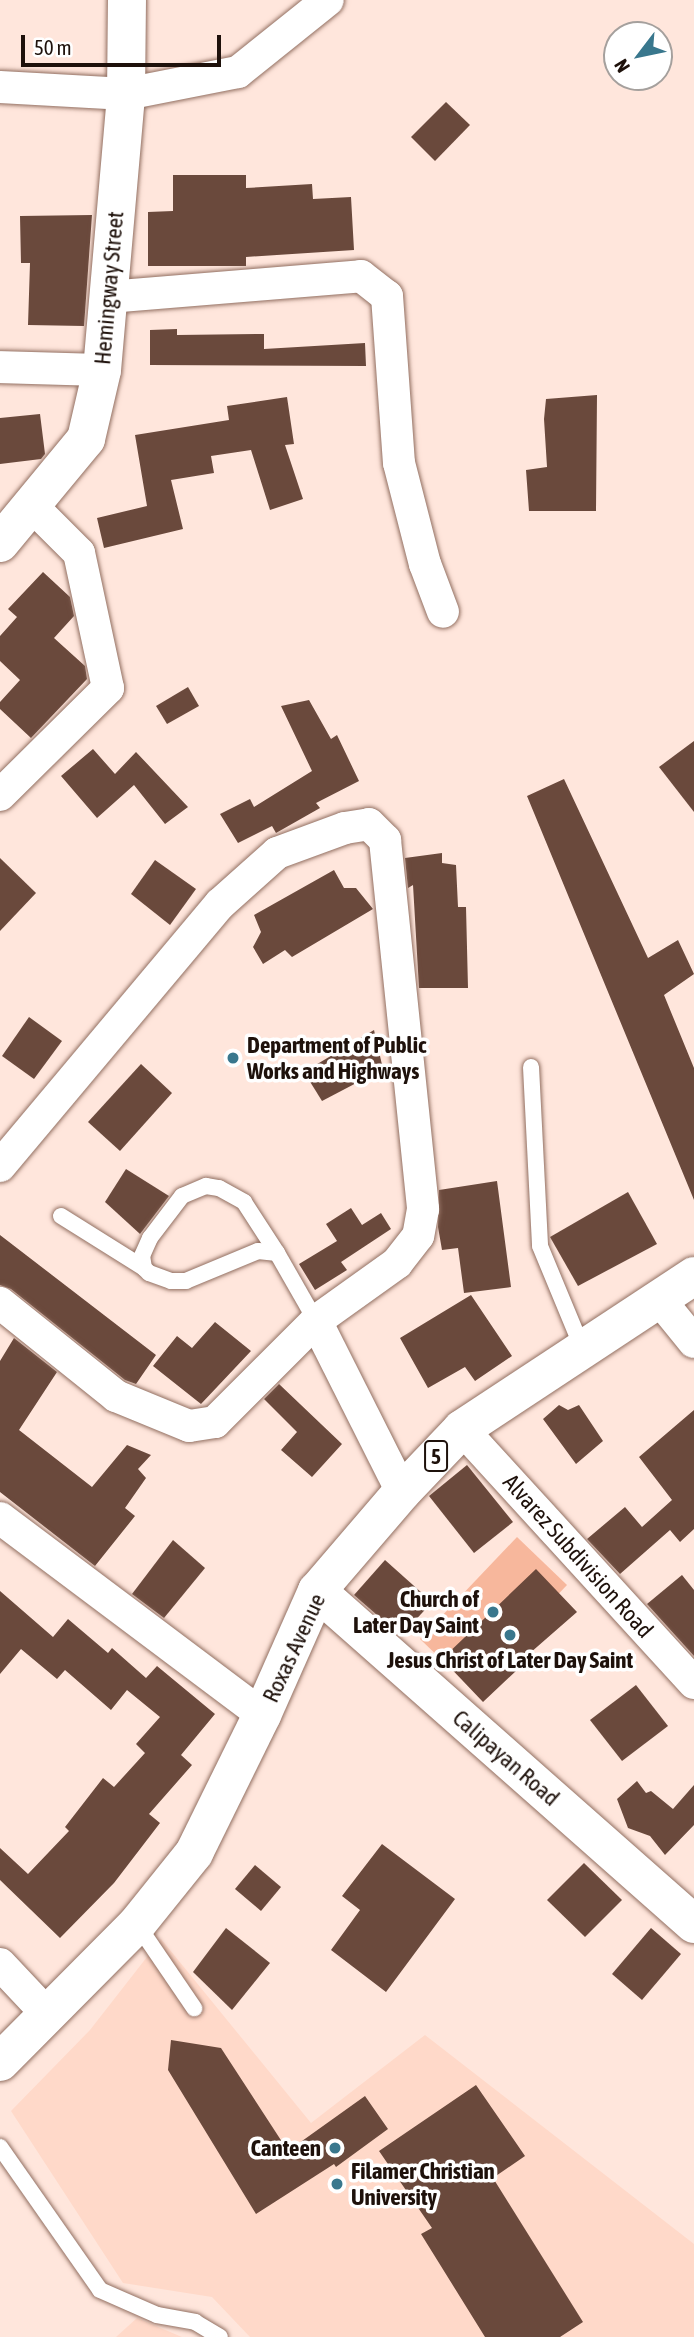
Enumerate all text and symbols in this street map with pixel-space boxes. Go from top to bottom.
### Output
scale bar [24,21,224,65]
north arrow [603,21,673,91]
text: 50 m [34,35,72,59]
text: N [610,55,634,77]
street label: Hemingway Street [89,210,129,366]
place label: Department of Public Works and Highways [247,1031,427,1085]
marker: Department of Public Works and Highways [225,1050,241,1066]
road number: 5 [424,1438,448,1474]
street label: Alvarez Subdivision Road [497,1468,659,1644]
place label: Church of Later Day Saint [353,1585,479,1639]
street label: Roxas Avenue [257,1589,331,1707]
marker: Church of Later Day Saint [485,1604,501,1620]
marker: Jesus Christ of Later Day Saint [502,1627,518,1643]
place label: Jesus Christ of Later Day Saint [387,1646,633,1674]
street label: Calipayan Road [447,1704,565,1812]
place label: Canteen [250,2134,321,2162]
marker: Canteen [327,2140,343,2156]
place label: Filamer Christian University [351,2157,495,2211]
marker: Filamer Christian University [329,2176,345,2192]

